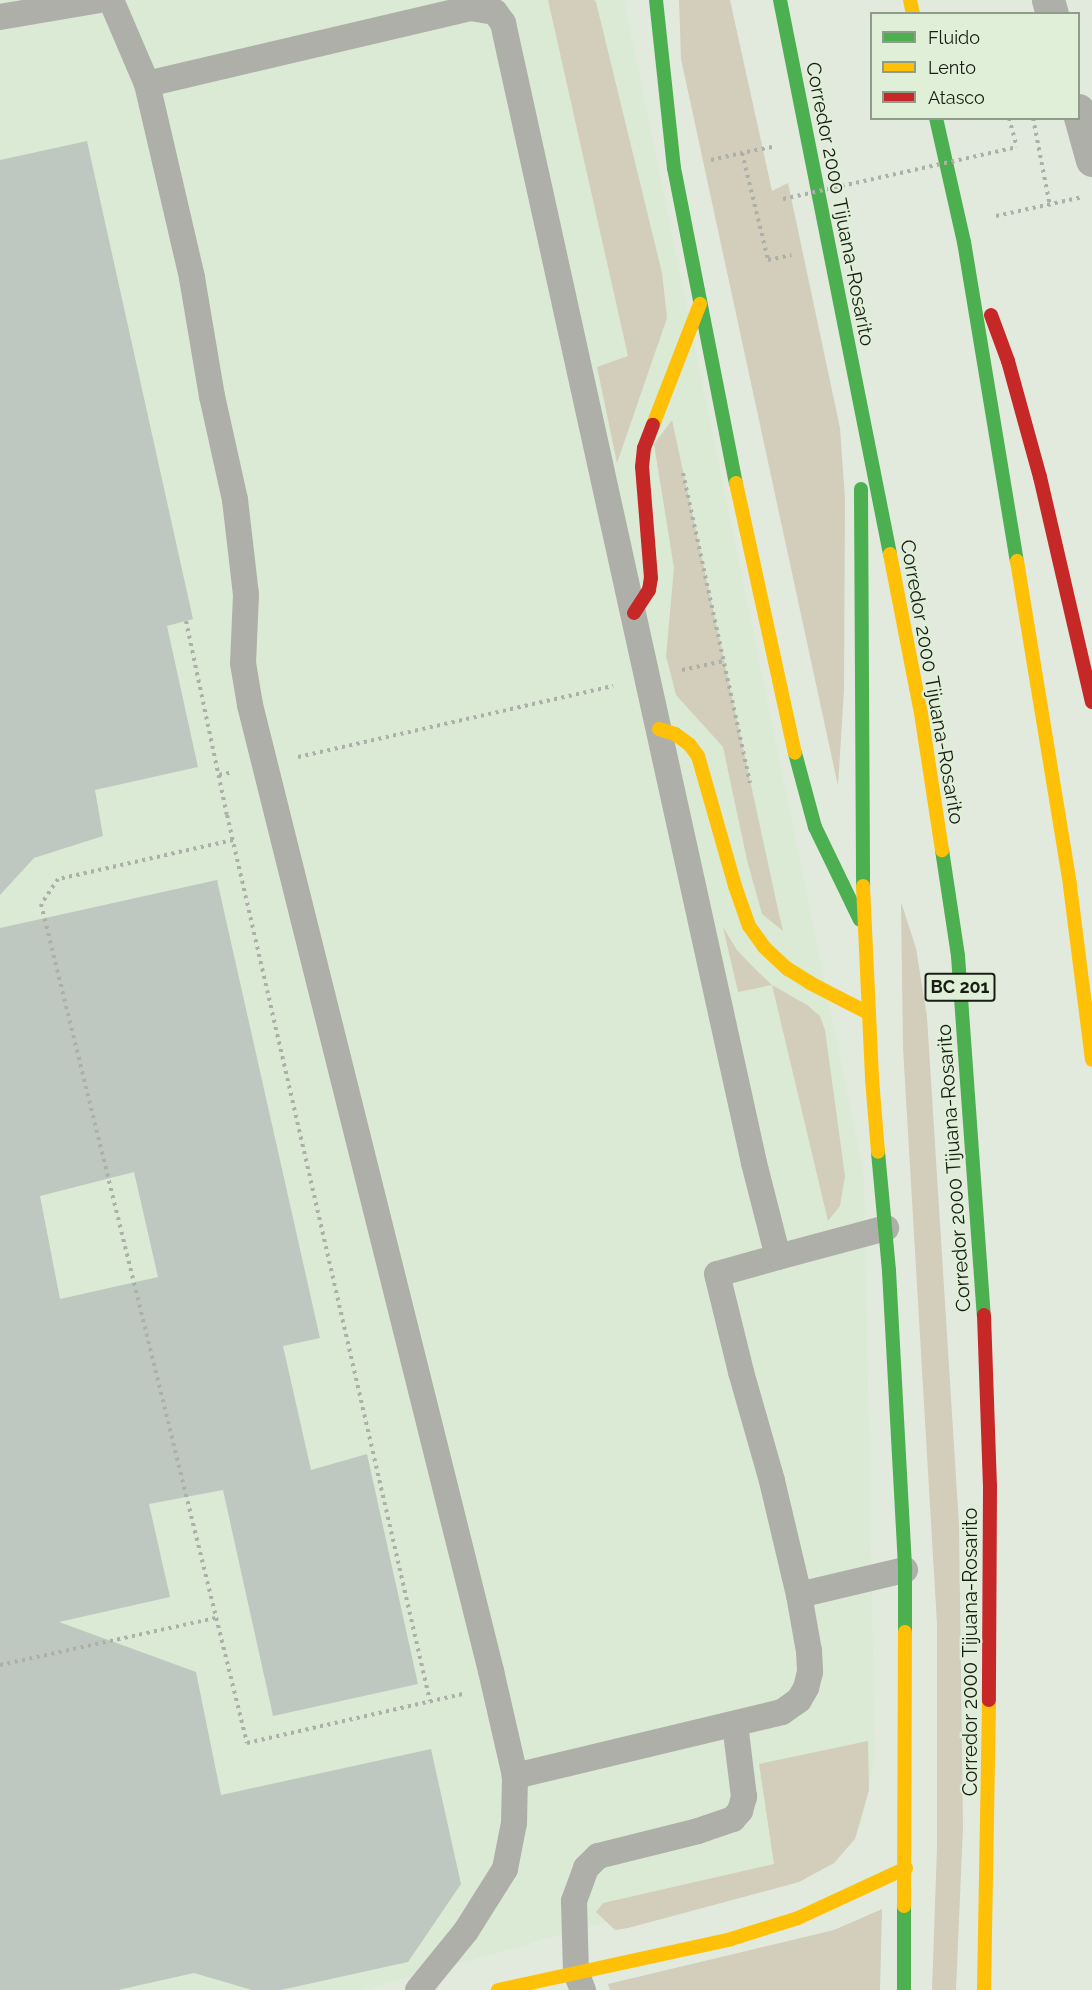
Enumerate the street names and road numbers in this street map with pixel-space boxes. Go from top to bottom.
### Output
street label: Corredor 2000 Tijuana-Rosarito [801,60,879,348]
street label: Corredor 2000 Tijuana-Rosarito [895,537,969,827]
road number: BC 201 [924,972,996,1002]
street label: Corredor 2000 Tijuana-Rosarito [932,1023,976,1313]
street label: Corredor 2000 Tijuana-Rosarito [958,1507,982,1797]

